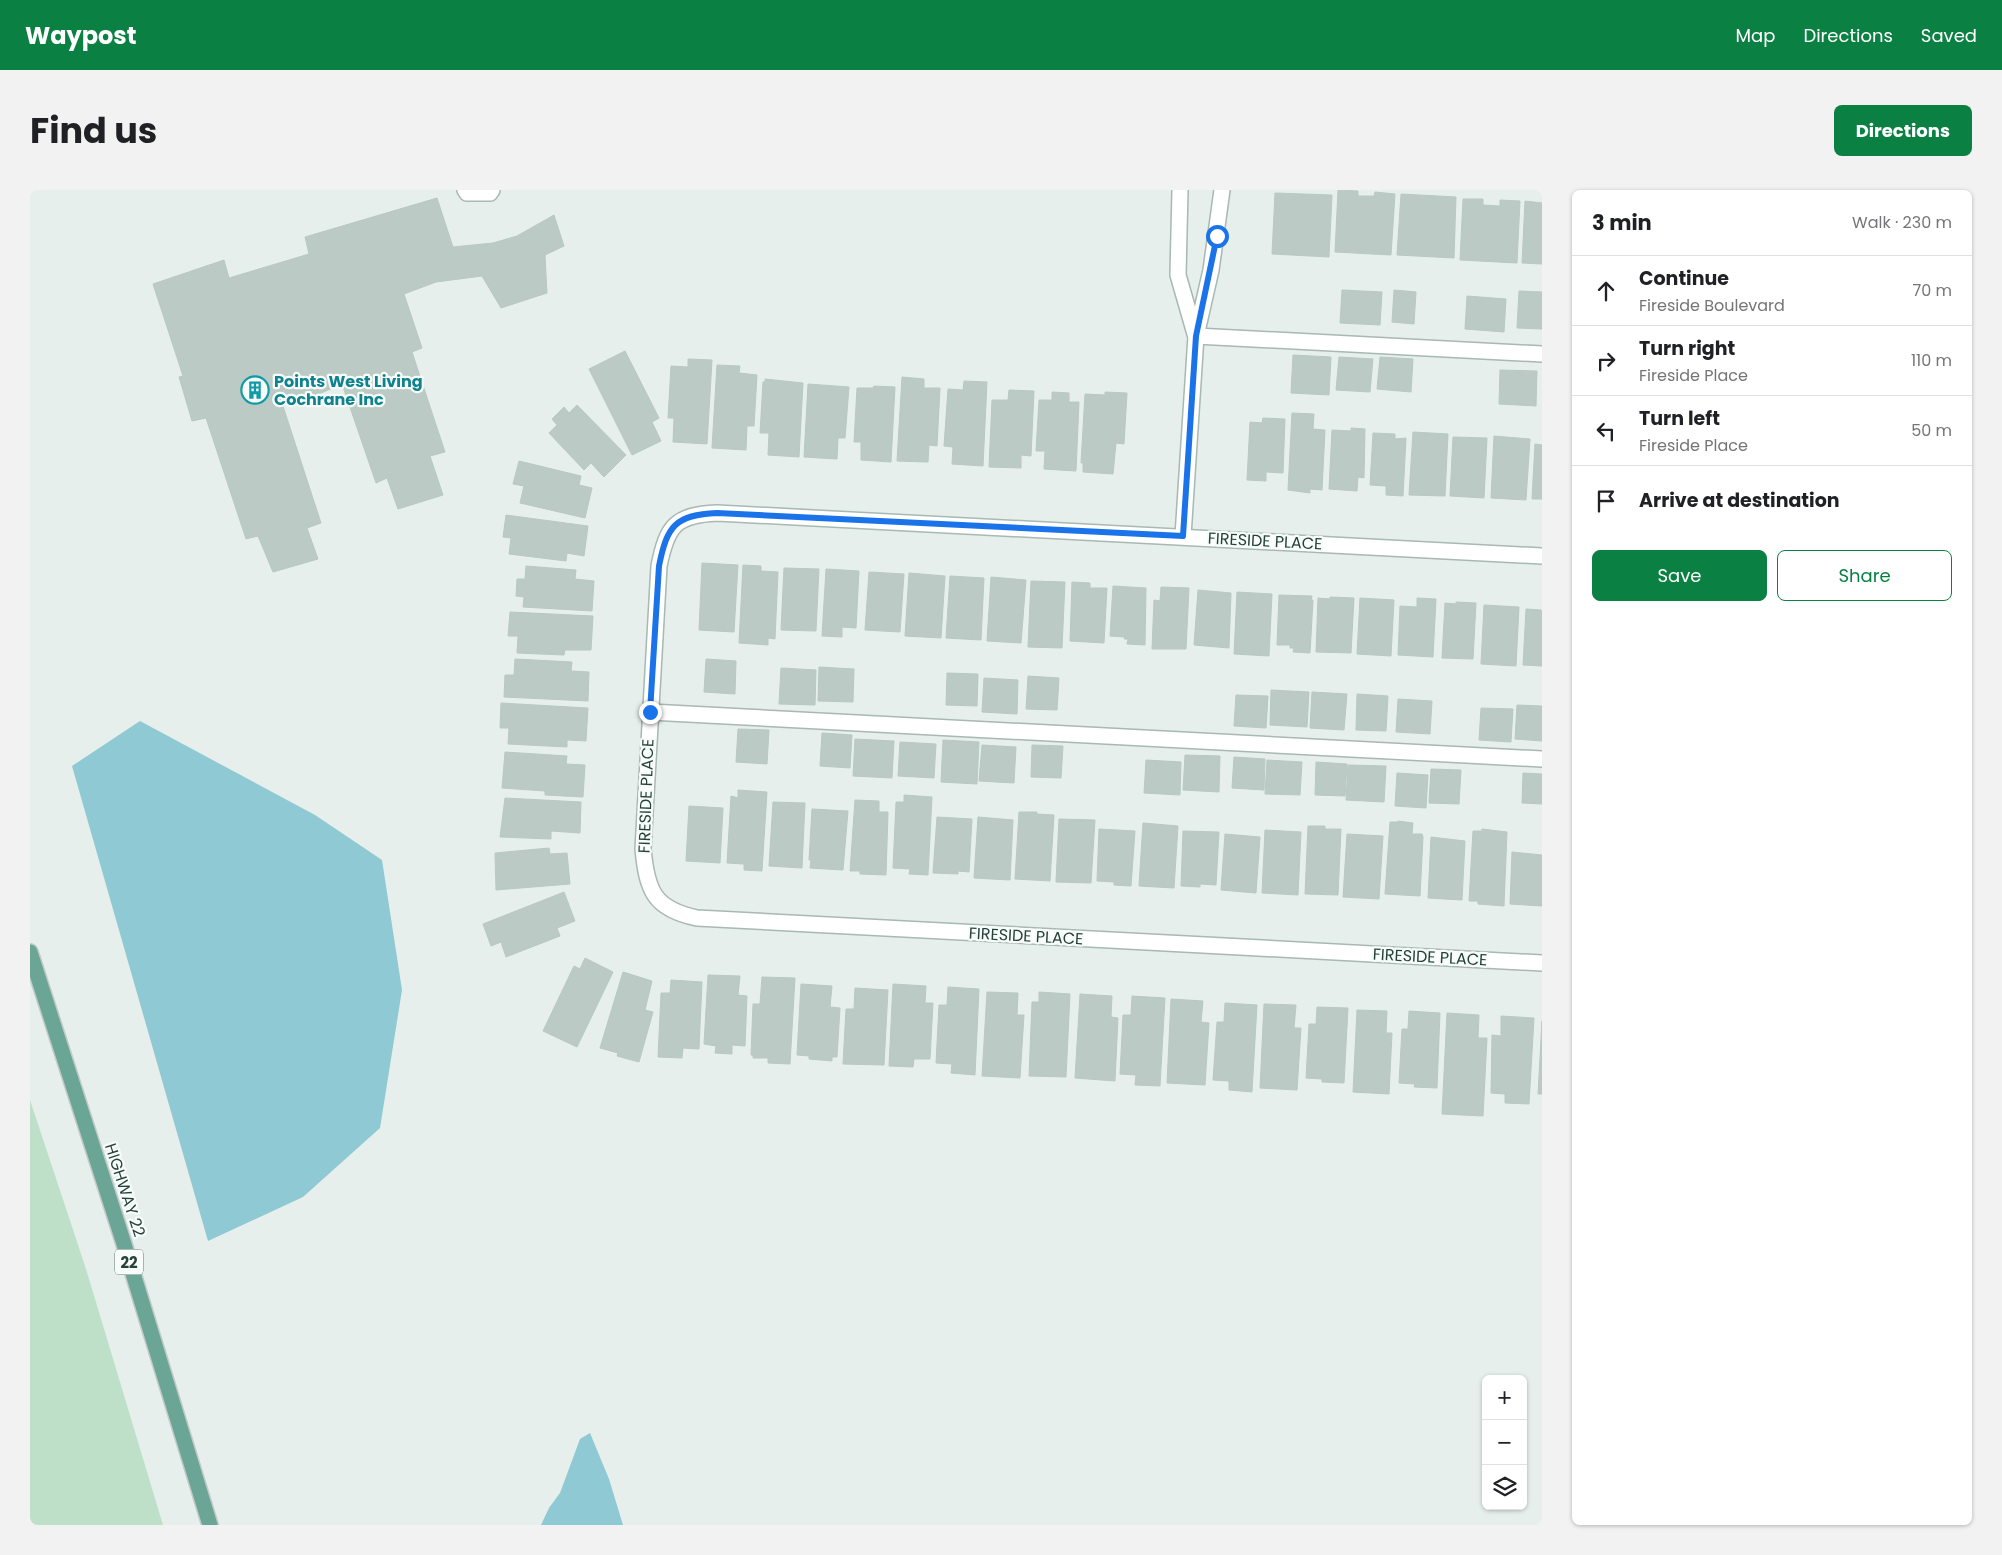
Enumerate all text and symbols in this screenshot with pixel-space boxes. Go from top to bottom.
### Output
text: Waypost [25,19,136,52]
text: Map [1736,23,1775,48]
text: Directions [1803,23,1893,48]
text: Saved [1921,23,1977,48]
button: Directions [1834,105,1972,156]
text: Find us [30,106,157,155]
text: 3 min [1592,208,1652,237]
text: Walk · 230 m [1852,211,1952,234]
route start [1206,225,1229,248]
text: Continue [1639,265,1729,292]
icon: ahead [1592,277,1620,305]
text: 70 m [1912,279,1952,302]
text: Fireside Boulevard [1639,294,1785,317]
text: Turn right [1639,335,1735,362]
icon: right [1592,347,1620,375]
text: 110 m [1911,349,1952,372]
text: Fireside Place [1639,364,1748,387]
place label: Points West Living Cochrane Inc [274,370,423,411]
building icon: Points West Living Cochrane Inc [240,375,270,405]
text: Turn left [1639,405,1720,432]
icon: left [1592,417,1620,445]
text: 50 m [1911,419,1952,442]
text: Fireside Place [1639,434,1748,457]
icon: arrive [1592,487,1620,515]
text: Arrive at destination [1639,487,1840,514]
street label: FIRESIDE PLACE [1207,527,1323,555]
button: Save [1592,550,1767,601]
button: Share [1777,550,1952,601]
route end [639,701,662,724]
street label: FIRESIDE PLACE [633,738,659,854]
street label: FIRESIDE PLACE [968,922,1084,950]
street label: FIRESIDE PLACE [1372,943,1488,971]
street label: HIGHWAY 22 [99,1140,151,1240]
road number: 22 [115,1250,143,1274]
map controls [1482,1375,1527,1510]
button: + [1482,1375,1527,1420]
button: − [1482,1420,1527,1465]
button: layers [1482,1465,1527,1510]

